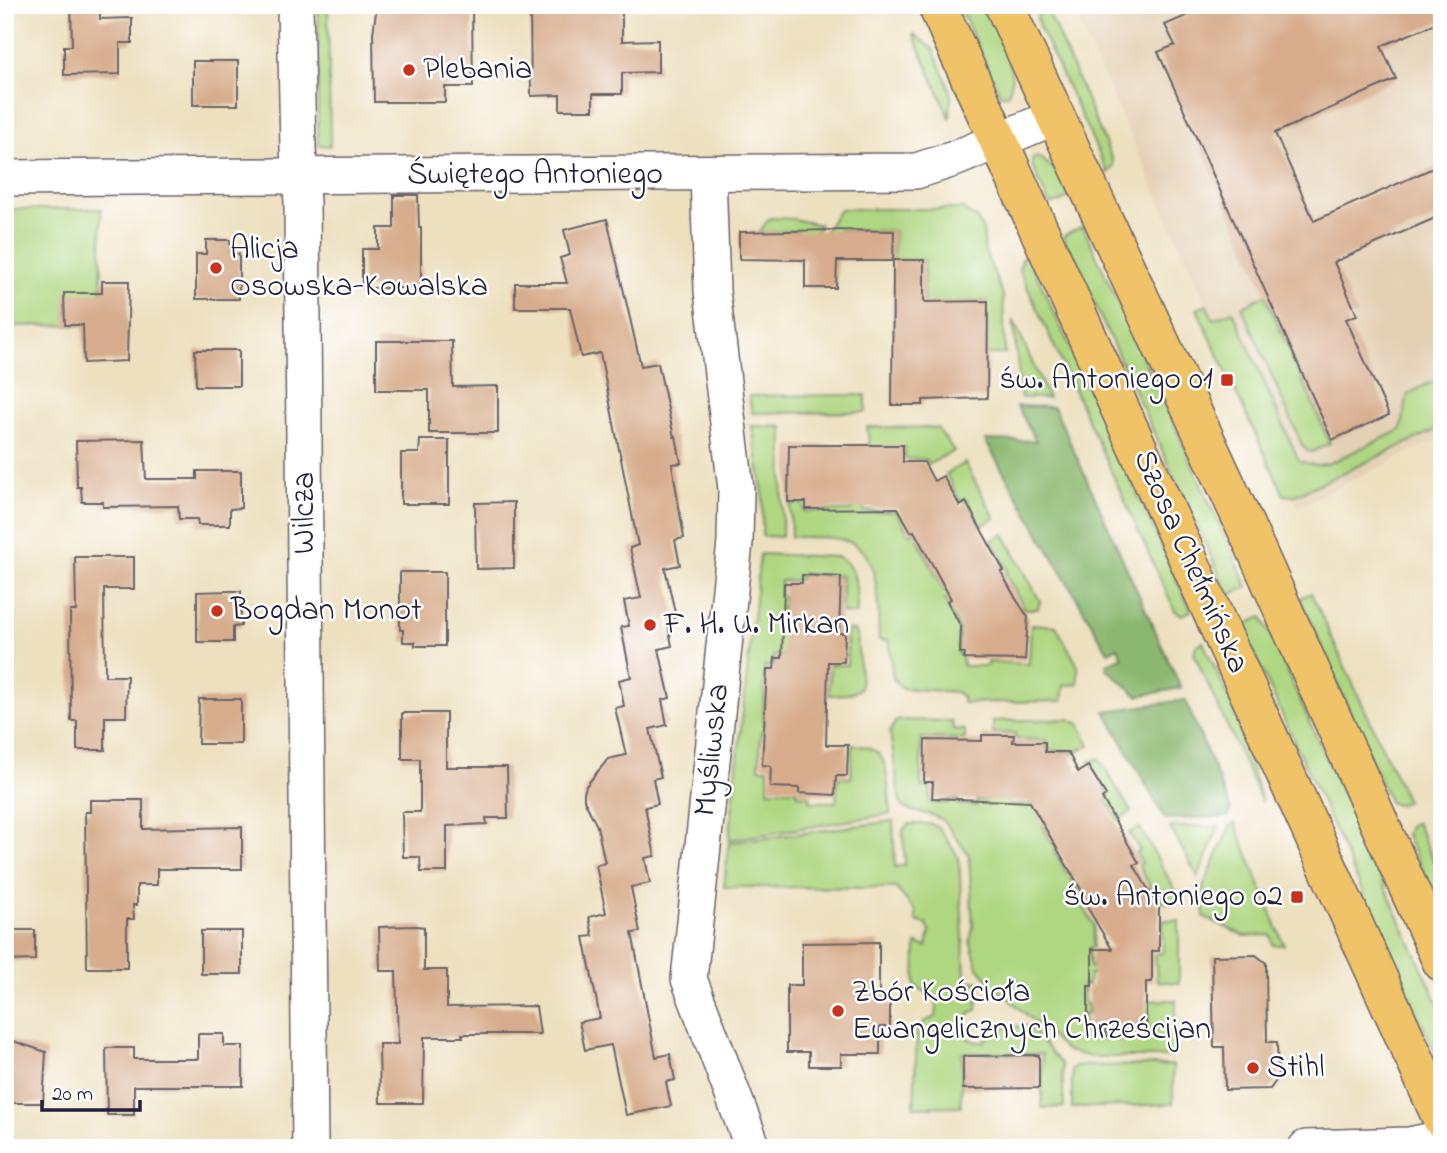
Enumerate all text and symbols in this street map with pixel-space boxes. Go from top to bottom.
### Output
place label: Plebania [423,47,532,94]
marker: Plebania [401,62,417,78]
street label: Świętego Antoniego [407,152,663,199]
place label: Alicja Osowska-Kowalska [230,227,488,311]
marker: Alicja Osowska-Kowalska [208,260,224,276]
place label: św. Antoniego 01 [999,357,1213,404]
marker: św. Antoniego 01 [1219,372,1235,388]
street label: Szosa Chełmińska [1120,443,1260,681]
street label: Wilcza [282,472,329,554]
place label: Bogdan Monot [230,588,422,635]
place label: F. H. U. Mirkan [663,602,849,649]
marker: Bogdan Monot [209,603,225,619]
marker: F. H. U. Mirkan [642,617,658,633]
street label: Myśliwska [683,681,743,819]
place label: św. Antoniego 02 [1064,874,1283,921]
marker: św. Antoniego 02 [1289,889,1305,905]
place label: Zbór Kościoła Ewangelicznych Chrześcijan [852,970,1211,1054]
marker: Zbór Kościoła Ewangelicznych Chrześcijan [830,1003,846,1019]
place label: Stihl [1267,1045,1325,1092]
marker: Stihl [1245,1060,1261,1076]
scale bar [42,1069,140,1113]
text: 20 m [52,1080,93,1110]

